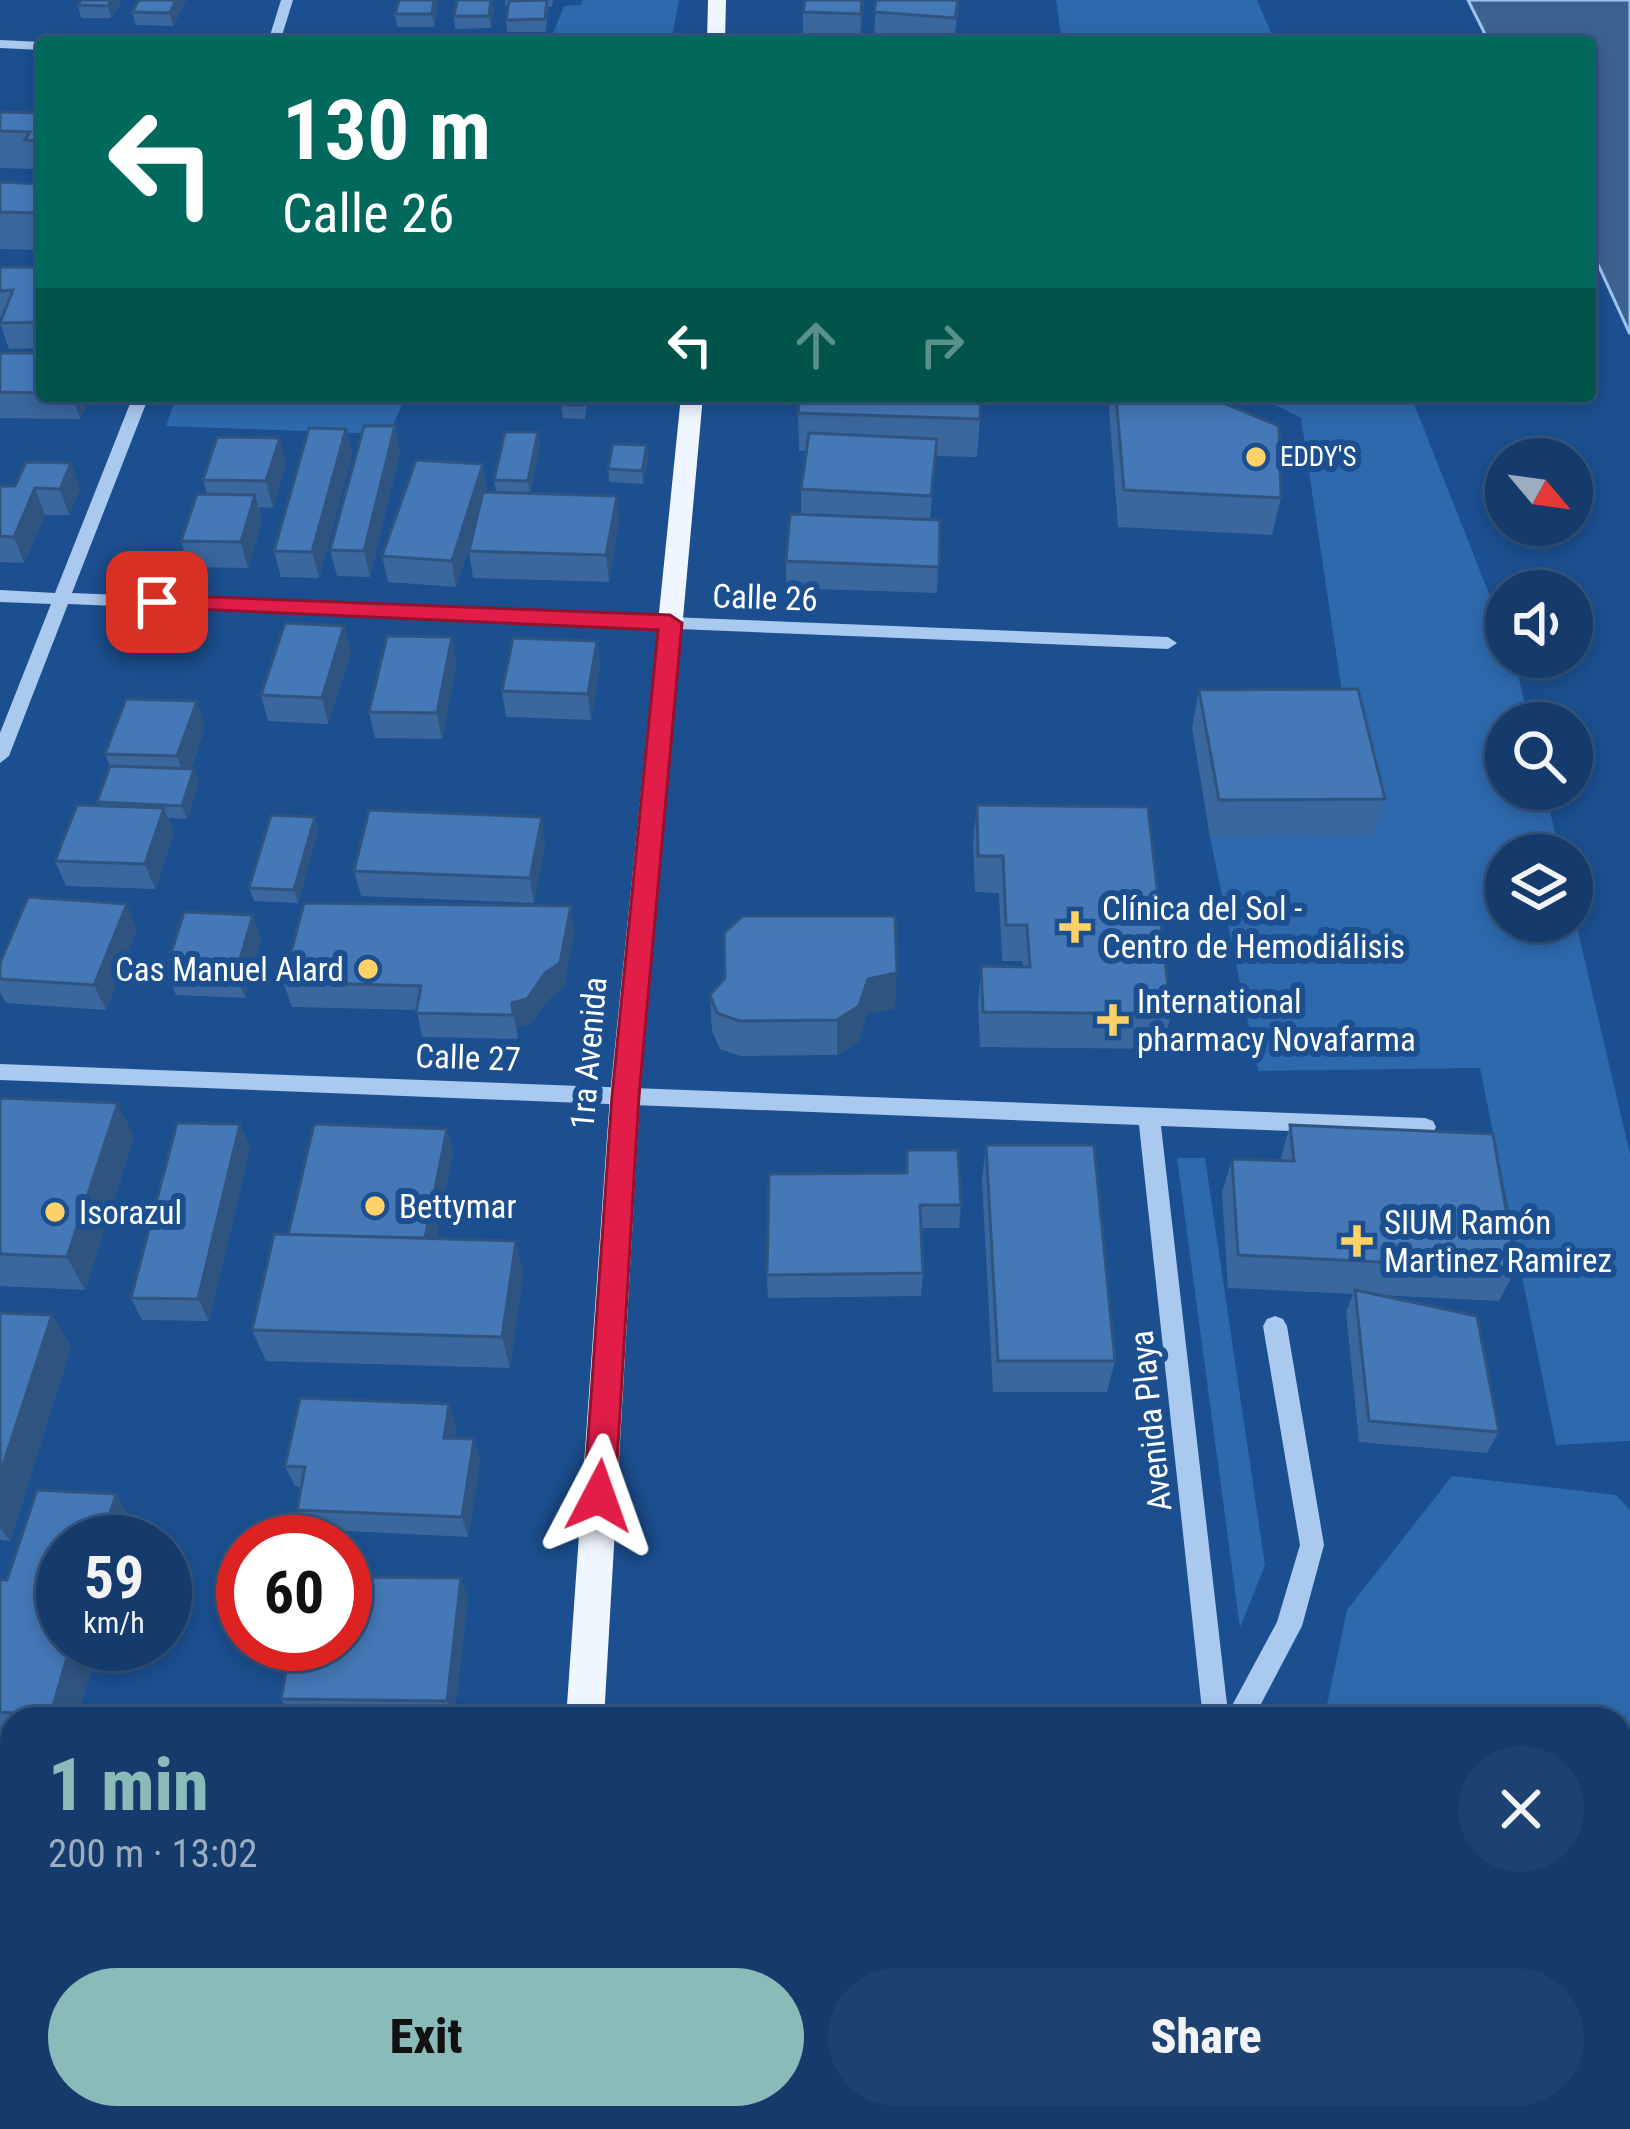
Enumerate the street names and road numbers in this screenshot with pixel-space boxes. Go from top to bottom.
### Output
street label: Calle 26 [712,576,818,619]
street label: 1ra Avenida [562,975,615,1131]
street label: Calle 27 [415,1036,521,1079]
street label: Avenida Playa [1122,1329,1179,1513]

